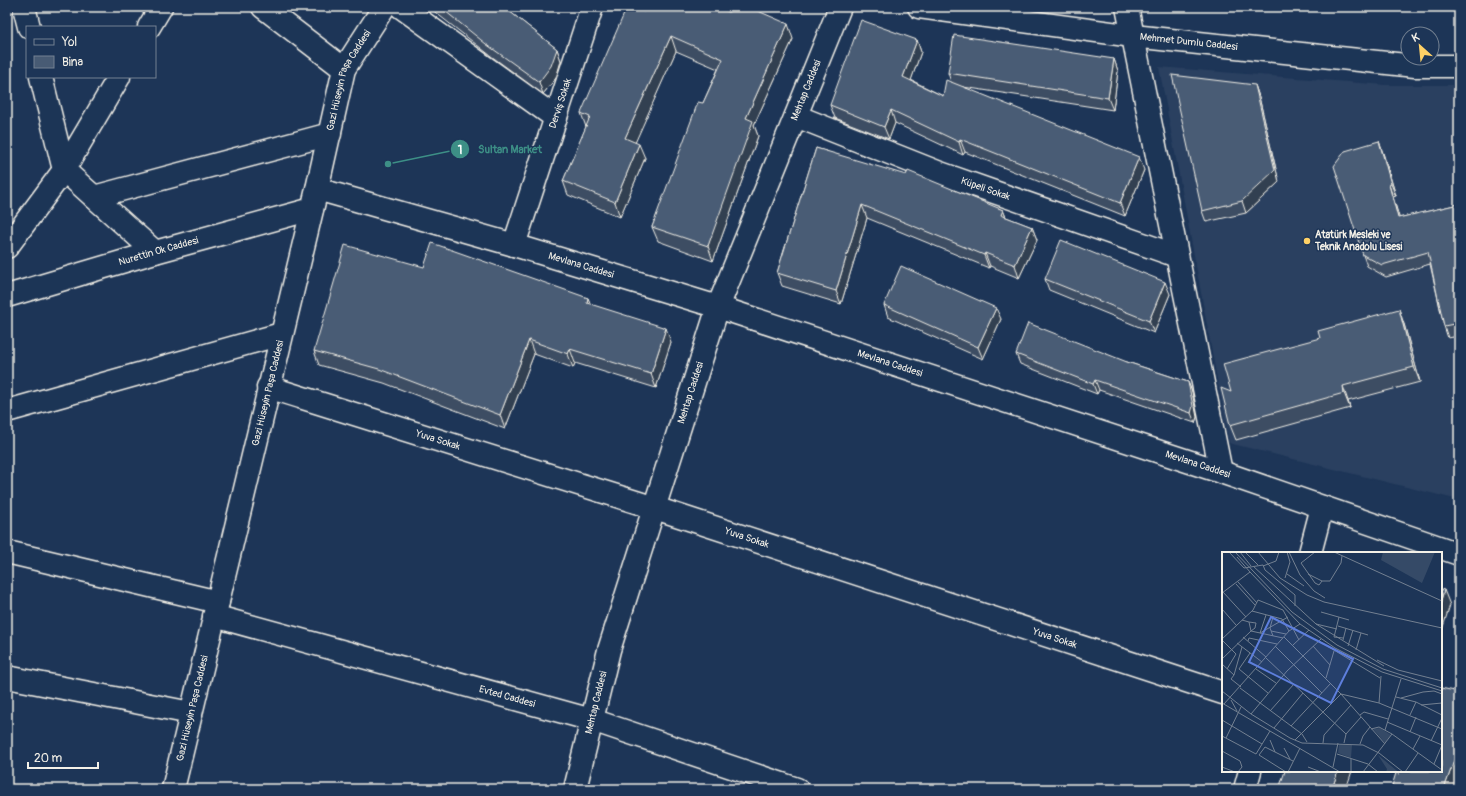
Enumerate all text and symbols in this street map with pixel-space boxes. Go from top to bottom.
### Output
legend [26,26,156,78]
north arrow [1400,26,1440,66]
street label: Gazi Hüseyin Paşa Caddesi [324,28,374,132]
text: K [1410,30,1422,45]
street label: Mehmet Dumlu Caddesi [1139,31,1238,53]
text: Yol [61,35,77,50]
text: Bina [62,55,84,70]
street label: Mehtap Caddesi [788,58,824,122]
street label: Derviş Sokak [547,76,574,130]
callout: Sultan Market [450,138,550,161]
text: 1 [458,143,462,158]
text: Sultan Market [478,143,542,156]
street label: Küpeli Sokak [959,175,1012,203]
place label: Atatürk Mesleki ve Teknik Anadolu Lisesi [1314,229,1403,253]
street label: Nurettin Ok Caddesi [117,234,200,268]
marker: Atatürk Mesleki ve Teknik Anadolu Lisesi [1302,236,1312,246]
street label: Mevlana Caddesi [547,250,616,281]
street label: Gazi Hüseyin Paşa Caddesi [250,339,287,447]
street label: Mevlana Caddesi [856,347,924,380]
street label: Mehtap Caddesi [675,360,706,425]
street label: Yuva Sokak [413,427,462,453]
street label: Mevlana Caddesi [1164,448,1232,481]
street label: Yuva Sokak [722,525,771,551]
inset map [1222,552,1442,772]
street label: Yuva Sokak [1030,625,1079,651]
street label: Gazi Hüseyin Paşa Caddesi [174,654,211,762]
street label: Mehtap Caddesi [583,670,610,735]
street label: Evted Caddesi [478,683,537,710]
scale bar [28,744,98,770]
text: 20 m [34,751,63,766]

